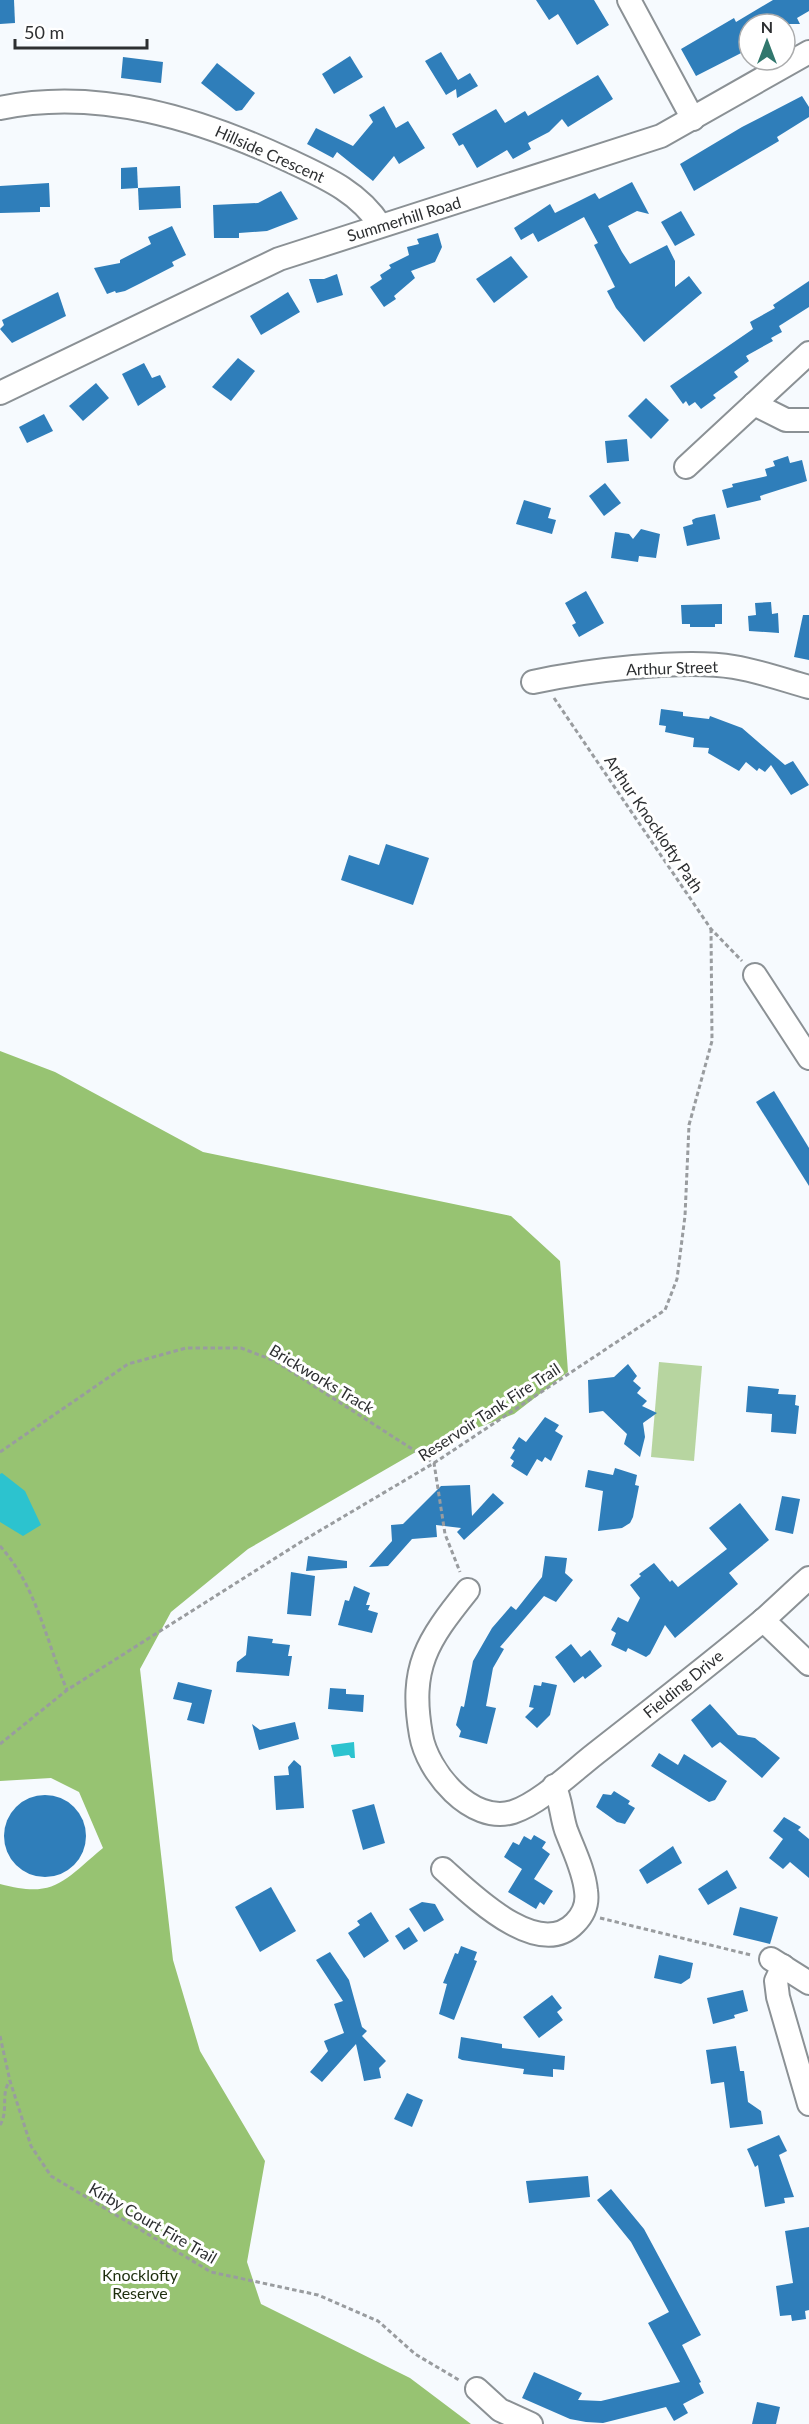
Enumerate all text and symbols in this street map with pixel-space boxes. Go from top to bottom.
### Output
scale bar [15,12,147,50]
north arrow [737,12,797,72]
text: N [761,17,773,36]
text: 50 m [24,21,64,43]
street label: Hillside Crescent [213,121,328,186]
street label: Summerhill Road [345,192,463,245]
street label: Arthur Street [626,656,719,679]
street label: Arthur Knocklofty Path [601,751,707,896]
street label: Brickworks Track [266,1340,379,1418]
street label: Reservoir Tank Fire Trail [414,1359,563,1465]
street label: Fielding Drive [639,1646,727,1722]
street label: Kirby Court Fire Trail [86,2178,221,2267]
park label: Knocklofty Reserve [102,2265,179,2302]

